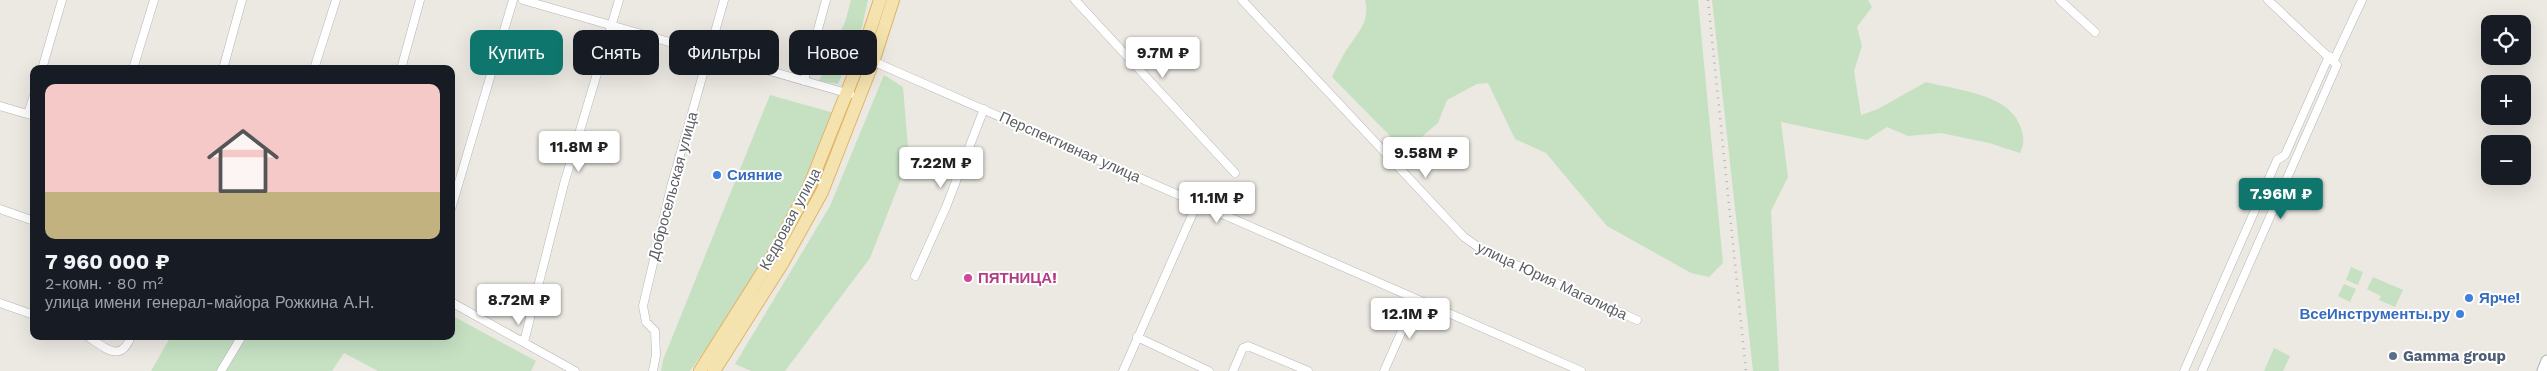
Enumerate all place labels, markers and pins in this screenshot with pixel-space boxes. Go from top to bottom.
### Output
pin: 9.7M ₽ [1122,36,1204,79]
pin: 11.8M ₽ [533,130,625,173]
pin: 9.58M ₽ [1380,136,1472,179]
pin: 7.22M ₽ [895,146,987,189]
place label: Сияние [727,166,782,184]
marker: Сияние [711,169,723,181]
pin: 7.96M ₽ [2235,178,2327,220]
pin: 11.1M ₽ [1171,182,1263,224]
place label: ПЯТНИЦА! [978,269,1057,287]
marker: ПЯТНИЦА! [962,272,974,284]
pin: 8.72M ₽ [473,284,565,326]
place label: Ярче! [2479,289,2520,307]
marker: Ярче! [2463,292,2475,304]
pin: 12.1M ₽ [1364,298,1456,340]
place label: ВсеИнструменты.ру [2300,305,2451,323]
marker: ВсеИнструменты.ру [2454,308,2466,320]
place label: Gamma group [2403,347,2506,365]
marker: Gamma group [2387,350,2399,362]

